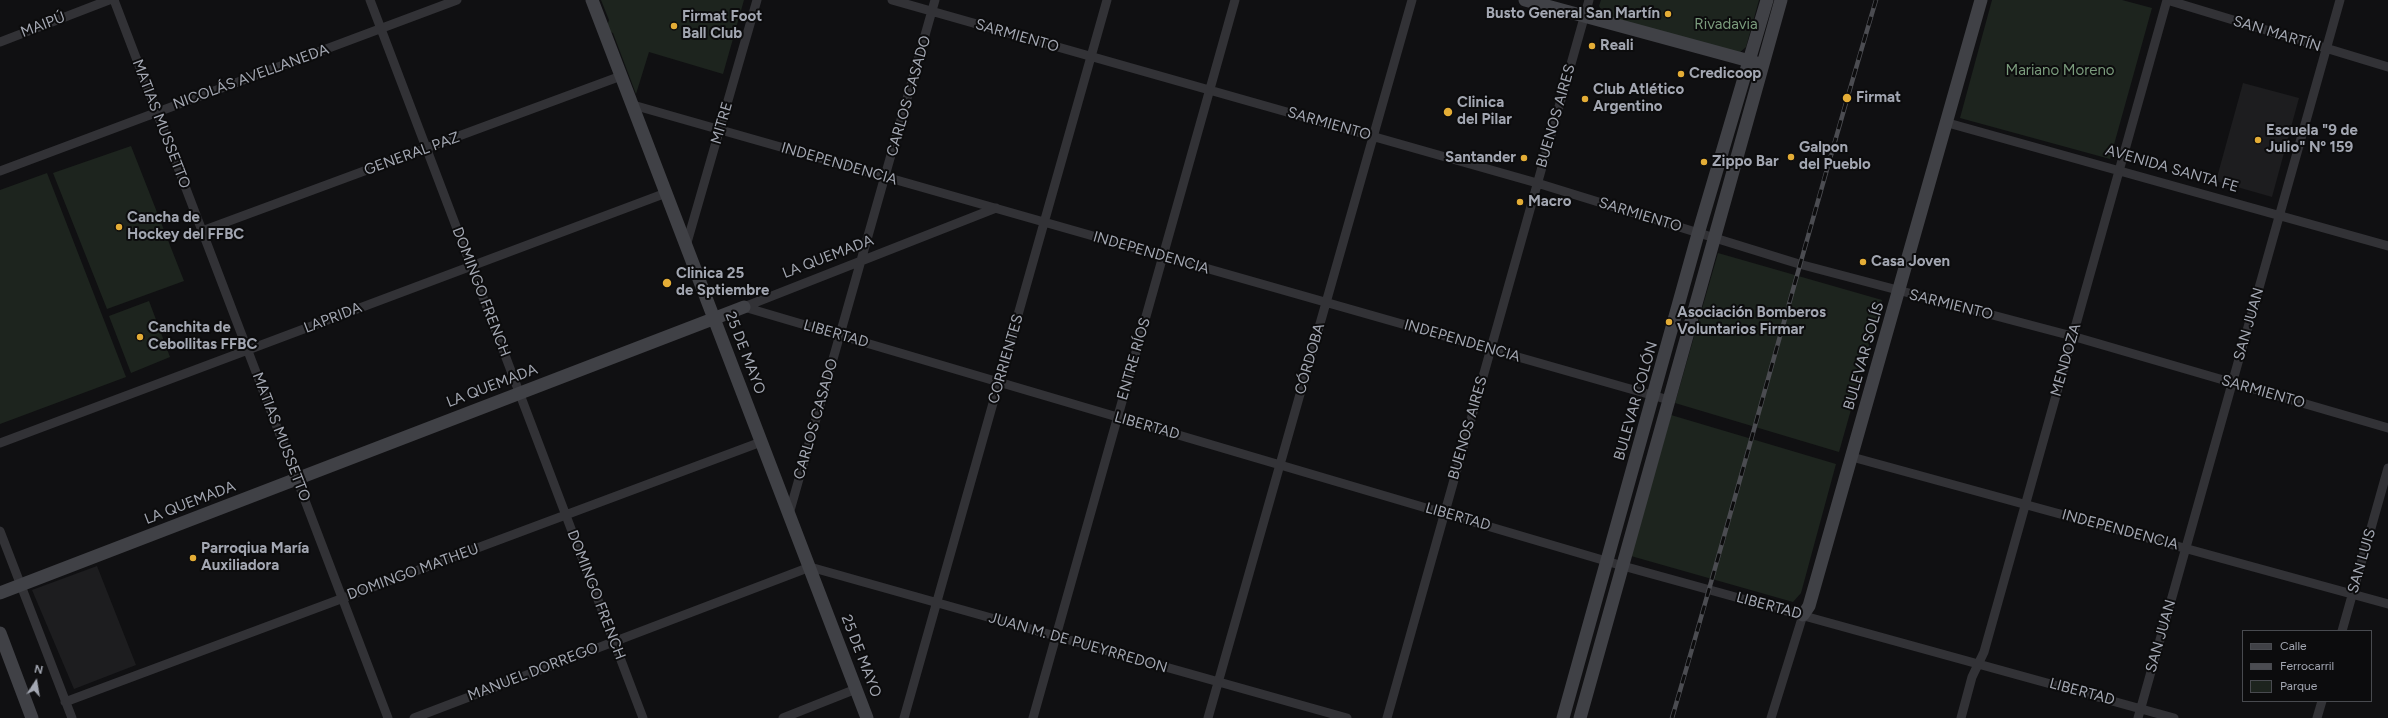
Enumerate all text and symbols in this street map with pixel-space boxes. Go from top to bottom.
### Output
place label: Busto General San Martín [1486,5,1660,23]
street label: MAIPÚ [18,8,68,42]
place label: Firmat Foot Ball Club [682,8,762,43]
marker: Busto General San Martín [1663,9,1673,19]
street label: SAN MARTÍN [2231,12,2323,56]
street label: SARMIENTO [973,16,1061,56]
park label: Rivadavia [1694,16,1758,34]
marker: Firmat Foot Ball Club [669,21,679,31]
street label: CARLOS CASADO [883,34,935,158]
place label: Reali [1600,37,1634,55]
street label: NICOLÁS AVELLANEDA [171,40,331,114]
marker: Reali [1587,41,1597,51]
street label: MATIAS MUSSETTO [128,57,194,191]
street label: BUENOS AIRES [1533,62,1579,170]
park label: Mariano Moreno [2005,62,2115,80]
place label: Credicoop [1689,65,1761,83]
marker: Credicoop [1676,69,1686,79]
place label: Club Atlético Argentino [1593,81,1684,116]
place label: Firmat [1856,89,1901,107]
marker: Firmat [1841,92,1853,104]
place label: Clinica del Pilar [1457,94,1512,129]
marker: Club Atlético Argentino [1580,94,1590,104]
street label: MITRE [707,100,737,146]
street label: SARMIENTO [1285,104,1373,144]
marker: Clinica del Pilar [1442,106,1454,118]
place label: Escuela "9 de Julio" Nº 159 [2266,122,2358,157]
street label: GENERAL PAZ [362,128,462,180]
marker: Escuela "9 de Julio" Nº 159 [2253,135,2263,145]
street label: INDEPENDENCIA [779,139,899,189]
place label: Galpon del Pueblo [1799,139,1871,174]
street label: AVENIDA SANTA FE [2103,141,2241,197]
place label: Santander [1445,149,1516,167]
marker: Galpon del Pueblo [1786,152,1796,162]
marker: Santander [1519,153,1529,163]
place label: Zippo Bar [1712,153,1779,171]
marker: Zippo Bar [1699,157,1709,167]
place label: Macro [1528,193,1571,211]
street label: SARMIENTO [1596,194,1684,236]
marker: Macro [1515,197,1525,207]
place label: Cancha de Hockey del FFBC [127,209,244,244]
marker: Cancha de Hockey del FFBC [114,222,124,232]
street label: DOMINGO FRENCH [448,225,514,359]
street label: INDEPENDENCIA [1091,228,1211,278]
street label: LA QUEMADA [780,231,876,283]
place label: Casa Joven [1871,253,1950,271]
marker: Casa Joven [1858,257,1868,267]
place label: Clinica 25 de Sptiembre [676,265,769,300]
marker: Clinica 25 de Sptiembre [661,277,673,289]
street label: SARMIENTO [1907,286,1995,324]
street label: SAN JUAN [2230,286,2268,362]
street label: LAPRIDA [302,299,364,337]
street label: BULEVAR SOLÍS [1840,300,1888,412]
place label: Asociación Bomberos Voluntarios Firmar [1677,304,1826,339]
street label: 25 DE MAYO [721,309,769,397]
street label: CORRIENTES [985,312,1027,406]
street label: LIBERTAD [801,316,871,352]
street label: ENTRE RÍOS [1114,316,1154,402]
street label: INDEPENDENCIA [1402,316,1522,366]
marker: Asociación Bomberos Voluntarios Firmar [1664,317,1674,327]
place label: Canchita de Cebollitas FFBC [148,319,257,354]
street label: CÓRDOBA [1291,321,1329,397]
street label: MENDOZA [2047,322,2085,398]
marker: Canchita de Cebollitas FFBC [135,332,145,342]
street label: BULEVAR COLÓN [1610,339,1662,463]
street label: CARLOS CASADO [790,357,842,481]
street label: LA QUEMADA [444,360,540,412]
street label: MATIAS MUSSETTO [248,370,314,504]
street label: SARMIENTO [2219,372,2307,412]
street label: BUENOS AIRES [1445,374,1491,482]
street label: LIBERTAD [1112,408,1182,444]
street label: LA QUEMADA [142,477,238,529]
street label: LIBERTAD [1423,499,1493,535]
street label: INDEPENDENCIA [2060,506,2180,554]
street label: SAN LUIS [2344,527,2380,595]
street label: DOMINGO FRENCH [563,528,629,662]
place label: Parroqiua María Auxiliadora [201,540,309,575]
street label: DOMINGO MATHEU [345,540,481,604]
marker: Parroqiua María Auxiliadora [188,553,198,563]
street label: LIBERTAD [1734,589,1804,623]
street label: SAN JUAN [2142,598,2180,674]
street label: JUAN M. DE PUEYRREDON [987,609,1169,677]
street label: 25 DE MAYO [837,612,885,700]
legend [2242,630,2372,702]
street label: MANUEL DORREGO [465,639,601,705]
text: Calle [2280,639,2307,653]
text: Ferrocarril [2280,659,2334,673]
north arrow [16,662,56,702]
text: N [33,663,44,677]
street label: LIBERTAD [2047,675,2117,709]
text: Parque [2280,679,2317,693]

